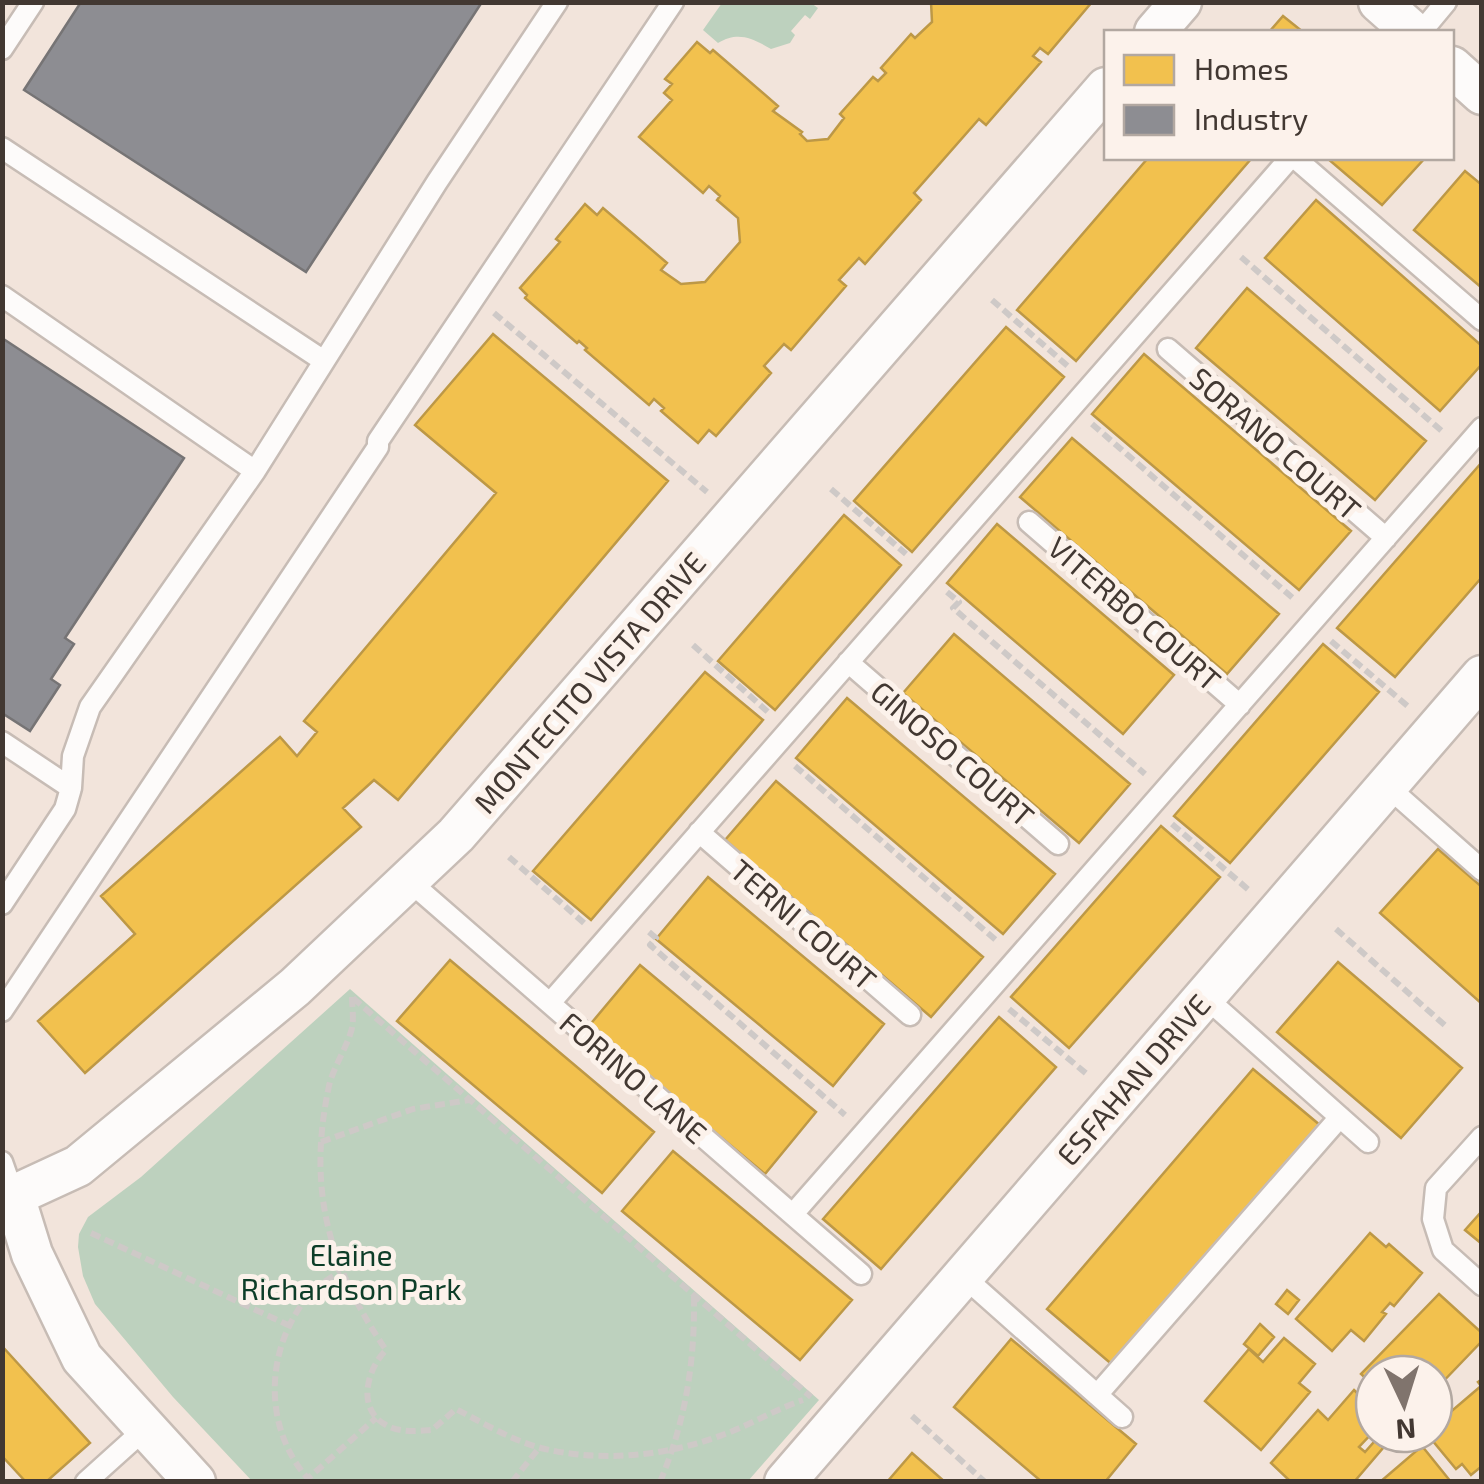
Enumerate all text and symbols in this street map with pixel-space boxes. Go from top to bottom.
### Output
legend [1104,30,1454,160]
text: Homes [1194,50,1289,86]
text: Industry [1194,100,1308,136]
street label: SORANO COURT [1183,359,1369,527]
street label: VITERBO COURT [1041,528,1229,698]
street label: MONTECITO VISTA DRIVE [466,544,712,820]
street label: GINOSO COURT [864,673,1042,833]
street label: TERNI COURT [724,851,884,997]
street label: ESFAHAN DRIVE [1049,986,1217,1172]
street label: FORINO LANE [553,1004,715,1150]
park label: Elaine Richardson Park [240,1236,462,1306]
north arrow [1354,1354,1454,1454]
text: N [1395,1412,1417,1448]

